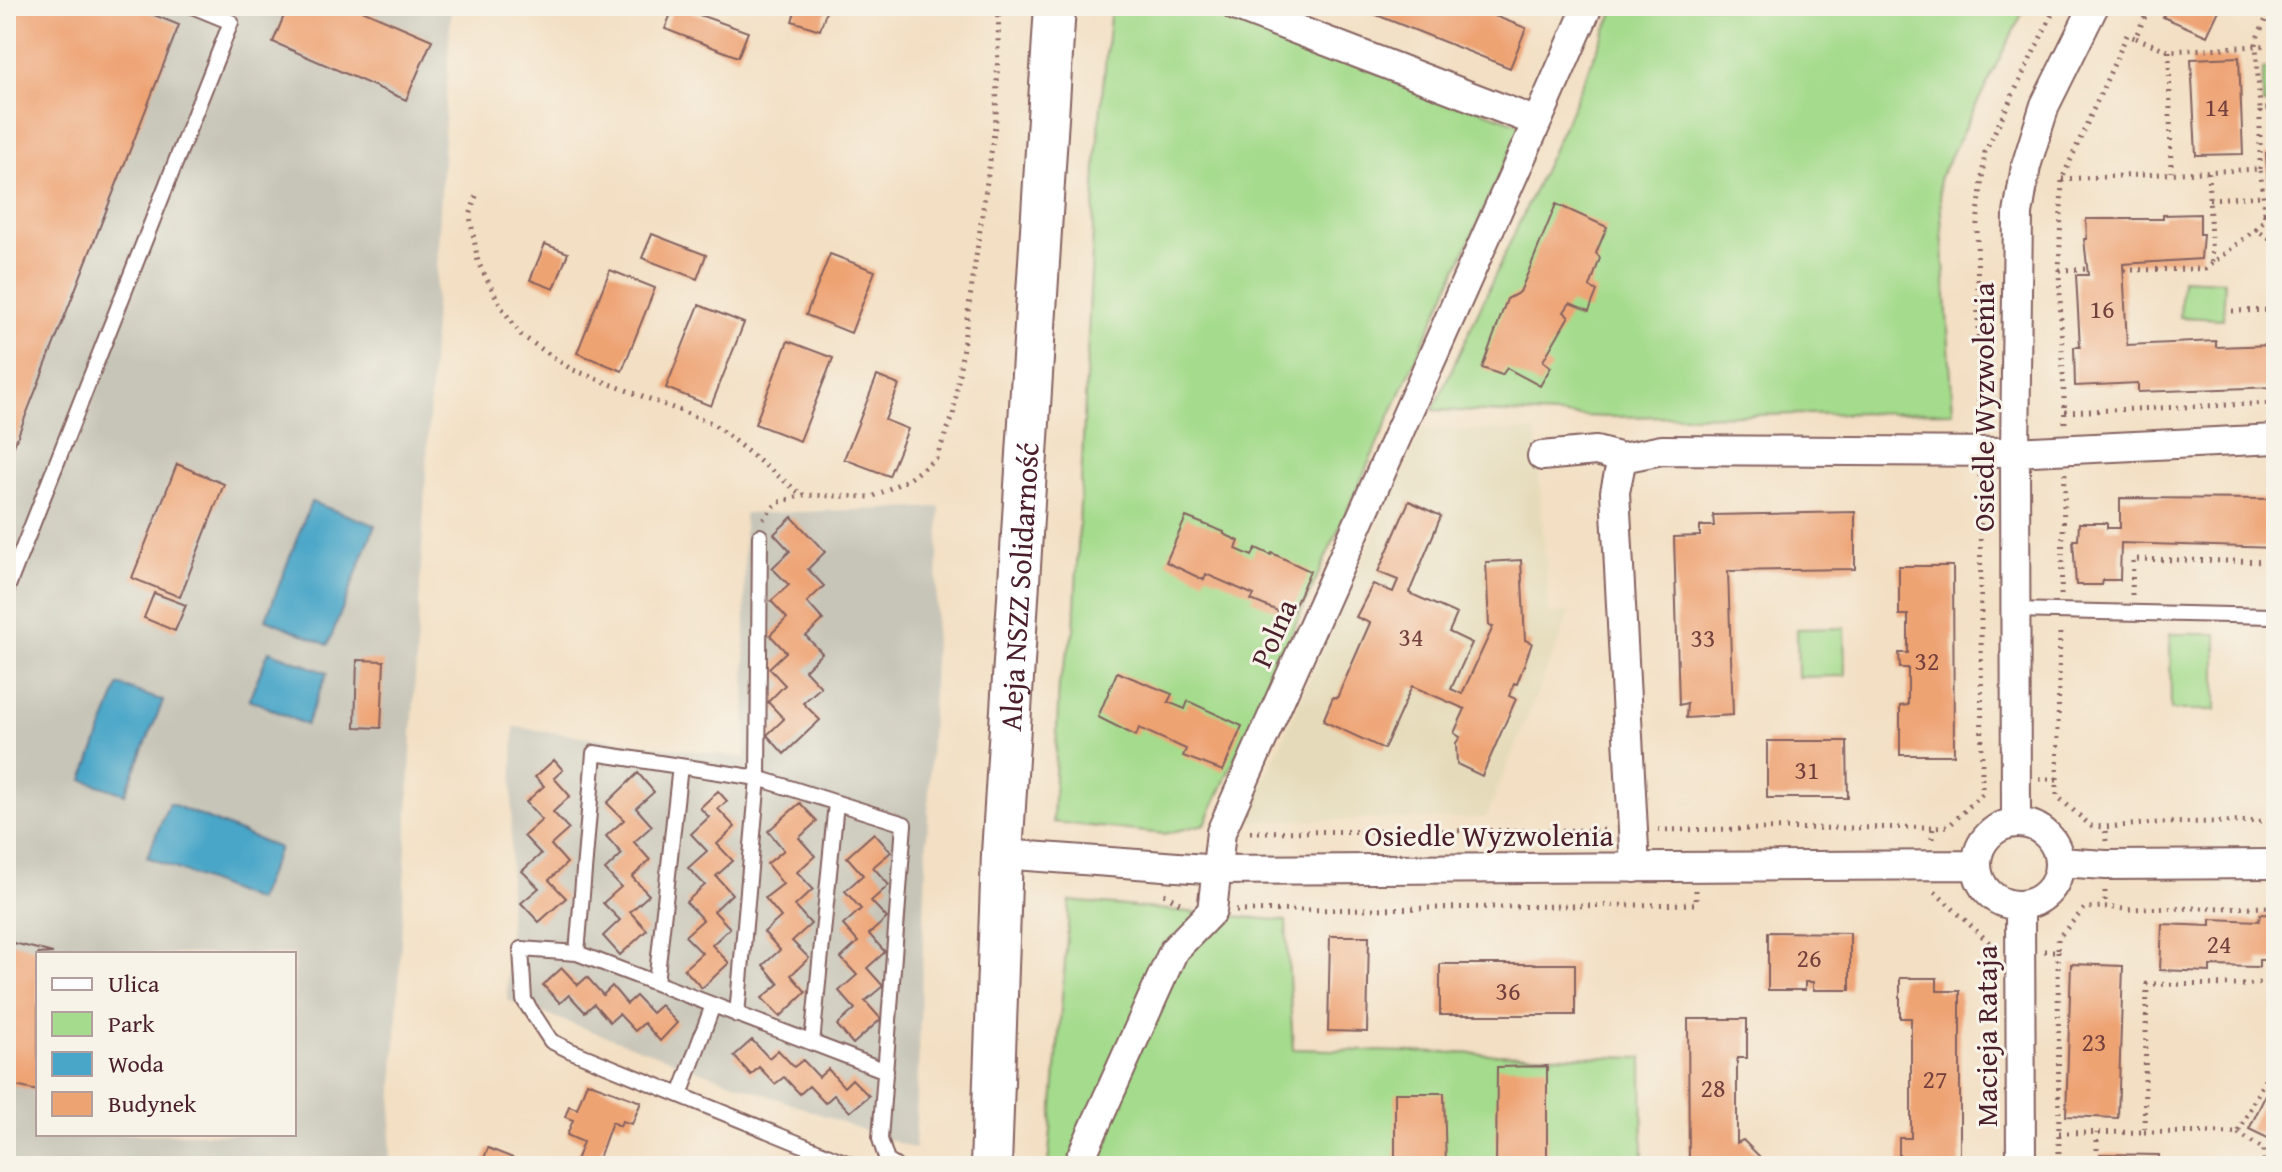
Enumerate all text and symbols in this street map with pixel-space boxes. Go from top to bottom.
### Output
house number: 14 [2204,87,2230,126]
street label: Osiedle Wyzwolenia [1961,282,2005,532]
house number: 16 [2089,289,2115,328]
street label: Aleja NSZZ Solidarność [988,441,1050,732]
street label: Polna [1238,592,1308,674]
house number: 34 [1398,617,1424,656]
house number: 33 [1690,618,1716,657]
house number: 32 [1914,641,1940,680]
house number: 31 [1794,750,1820,789]
street label: Osiedle Wyzwolenia [1364,813,1614,857]
house number: 24 [2206,924,2232,963]
house number: 26 [1796,938,1822,977]
street label: Macieja Rataja [1964,945,2008,1127]
legend [36,952,296,1136]
text: Ulica [108,966,160,1001]
house number: 36 [1495,971,1521,1010]
text: Park [108,1006,155,1041]
house number: 23 [2081,1022,2107,1061]
text: Woda [108,1046,165,1081]
house number: 27 [1922,1059,1948,1098]
house number: 28 [1700,1068,1726,1107]
text: Budynek [108,1086,197,1121]

